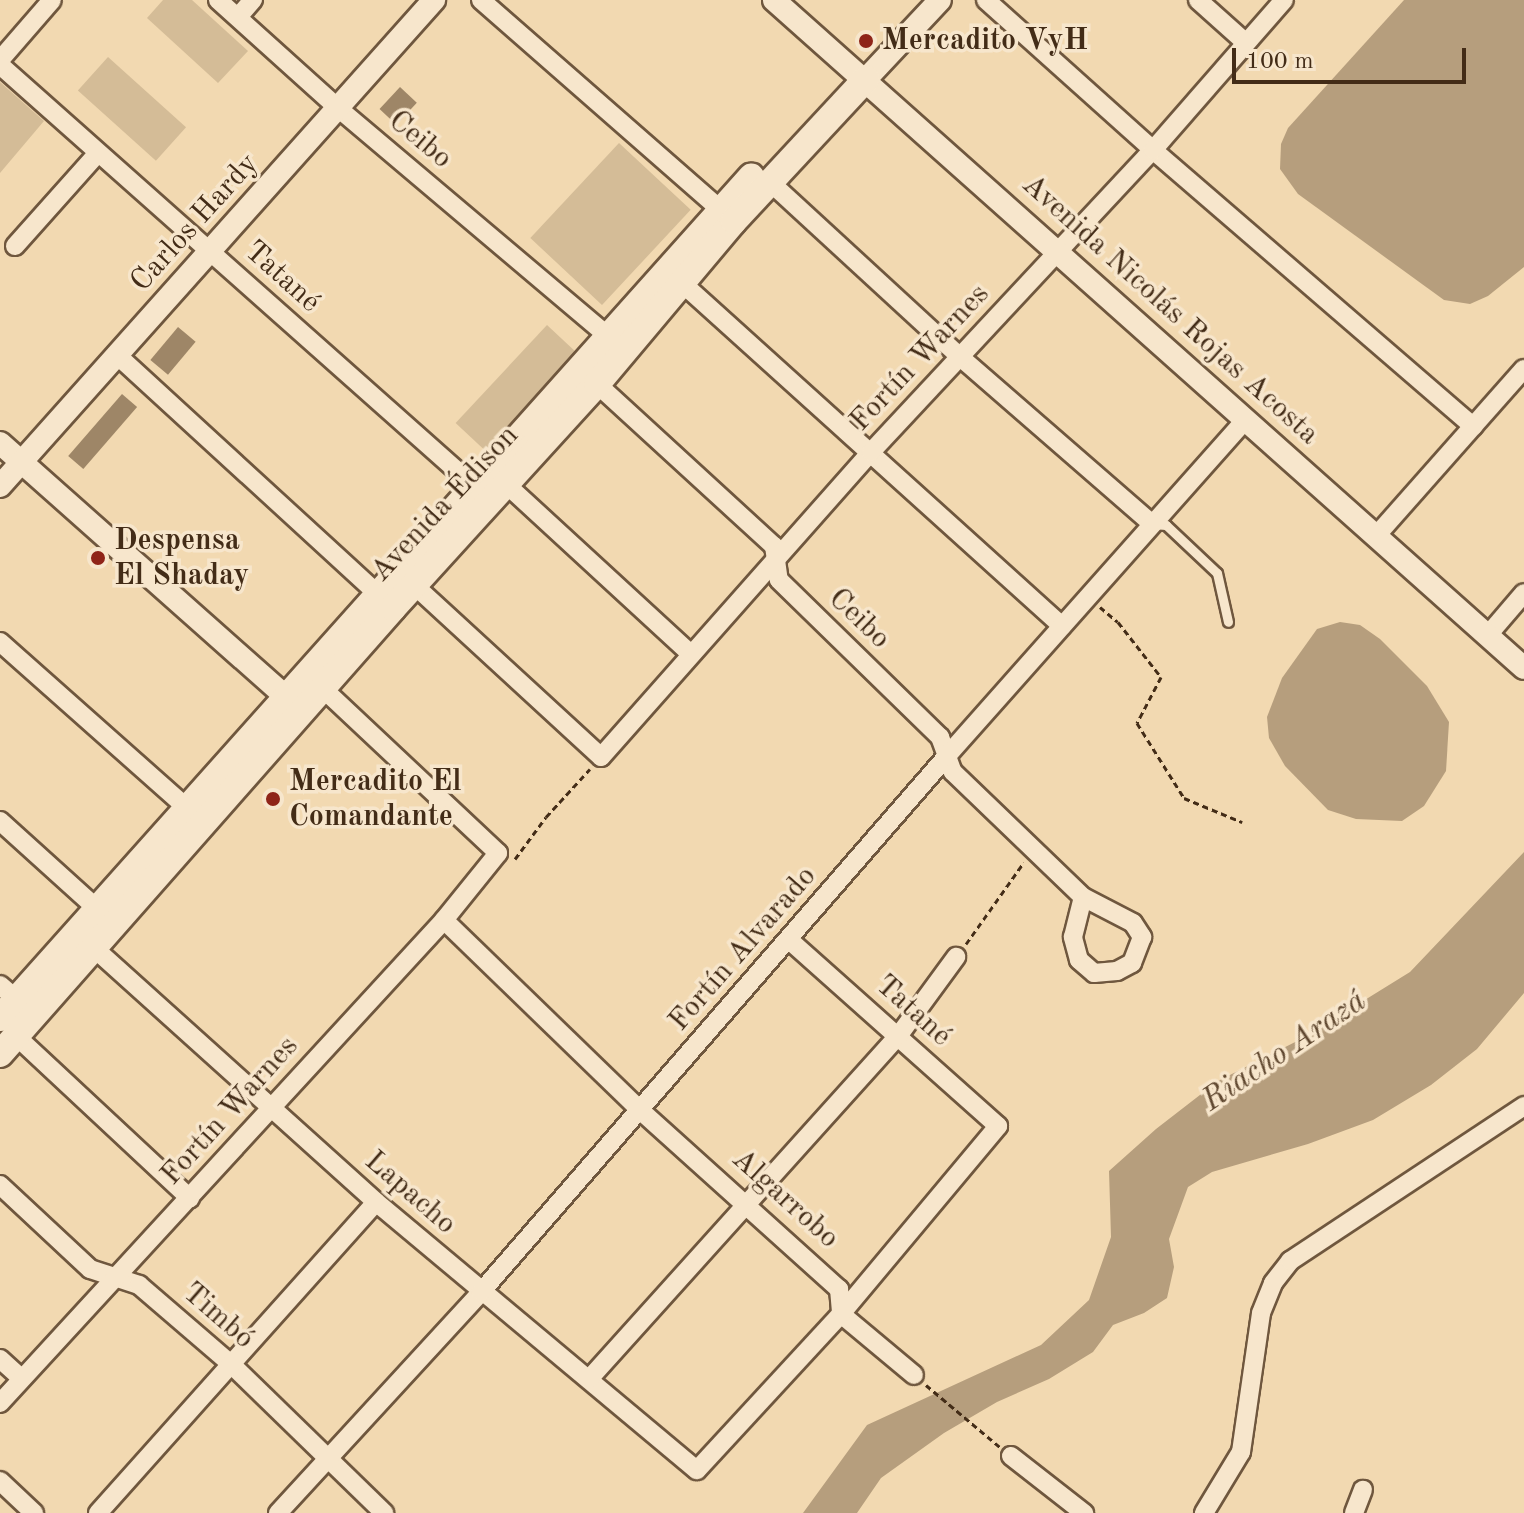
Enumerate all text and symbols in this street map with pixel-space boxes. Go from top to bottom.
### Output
place label: Mercadito VyH [882,23,1088,59]
marker: Mercadito VyH [857,32,875,50]
scale bar [1236,32,1470,82]
text: 100 m [1246,50,1314,74]
street label: Ceibo [381,103,459,177]
street label: Carlos Hardy [123,146,267,300]
street label: Avenida Nicolás Rojas Acosta [1014,167,1326,453]
street label: Tatané [237,234,327,320]
street label: Fortín Warnes [843,277,997,439]
street label: Avenida Édison [363,418,527,590]
place label: Despensa El Shaday [114,523,249,594]
marker: Despensa El Shaday [89,549,107,567]
street label: Ceibo [821,581,897,657]
place label: Mercadito El Comandante [289,764,462,834]
marker: Mercadito El Comandante [264,790,282,808]
street label: Fortín Alvarado [662,859,824,1039]
street label: Tatané [868,968,958,1054]
water label: Riacho Arazá [1195,983,1375,1121]
street label: Fortín Warnes [154,1029,306,1193]
street label: Algarrobo [724,1142,846,1256]
street label: Lapacho [357,1143,463,1243]
street label: Timbó [175,1275,261,1357]

